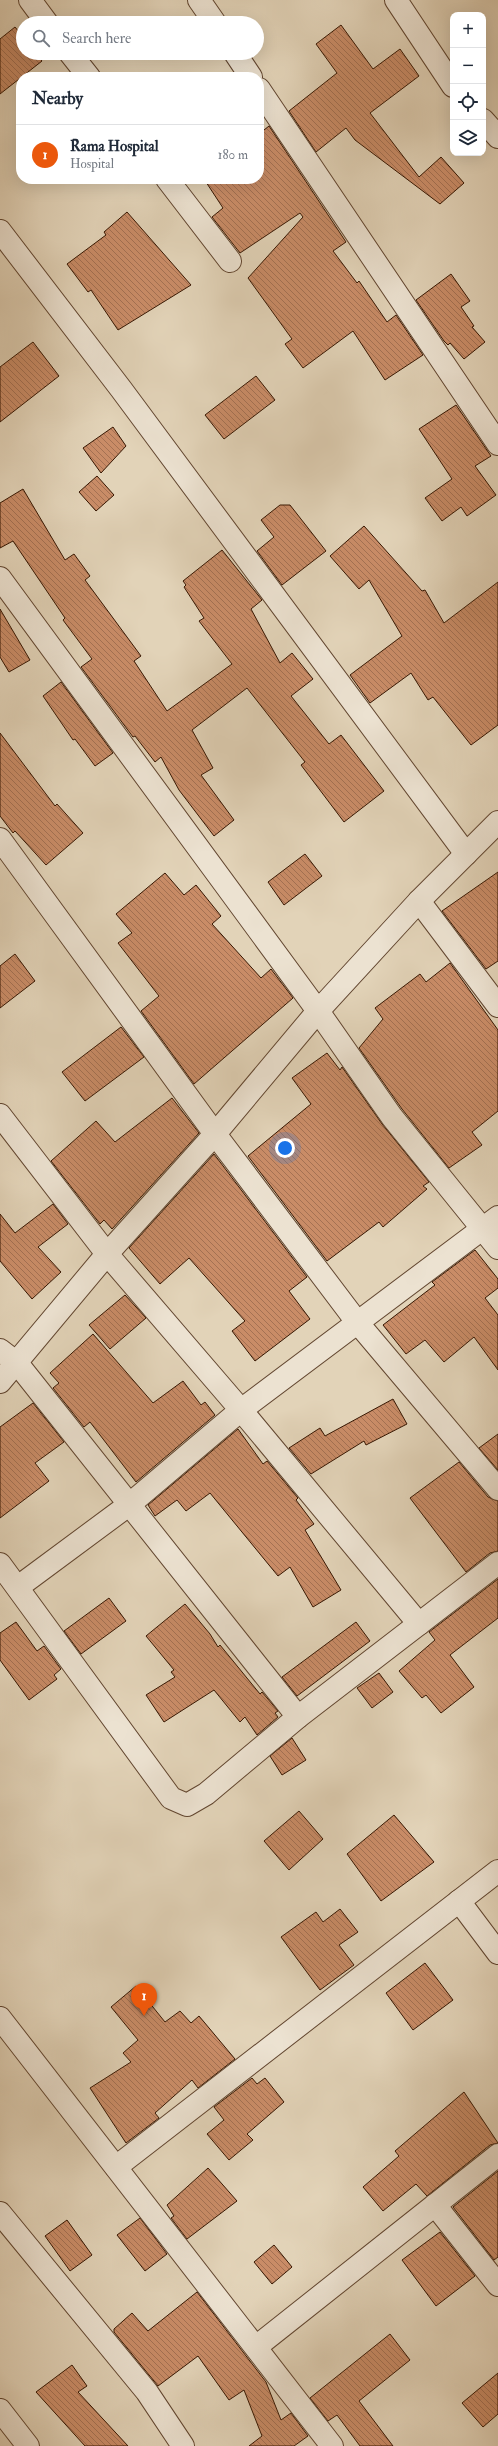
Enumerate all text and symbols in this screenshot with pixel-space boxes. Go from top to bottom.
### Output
map controls [450,12,486,156]
button: + [450,12,486,48]
search box [16,16,264,60]
icon: search [30,27,52,49]
text: Search here [62,29,131,48]
button: − [450,48,486,84]
button: locate [450,84,486,120]
text: Nearby [32,88,83,109]
button: layers [450,120,486,156]
text: Rama Hospital [70,137,159,156]
text: 1 [43,147,47,163]
text: 180 m [218,147,248,163]
text: Hospital [70,156,114,172]
your location [275,1138,295,1158]
pin: 1 [131,1983,157,2016]

